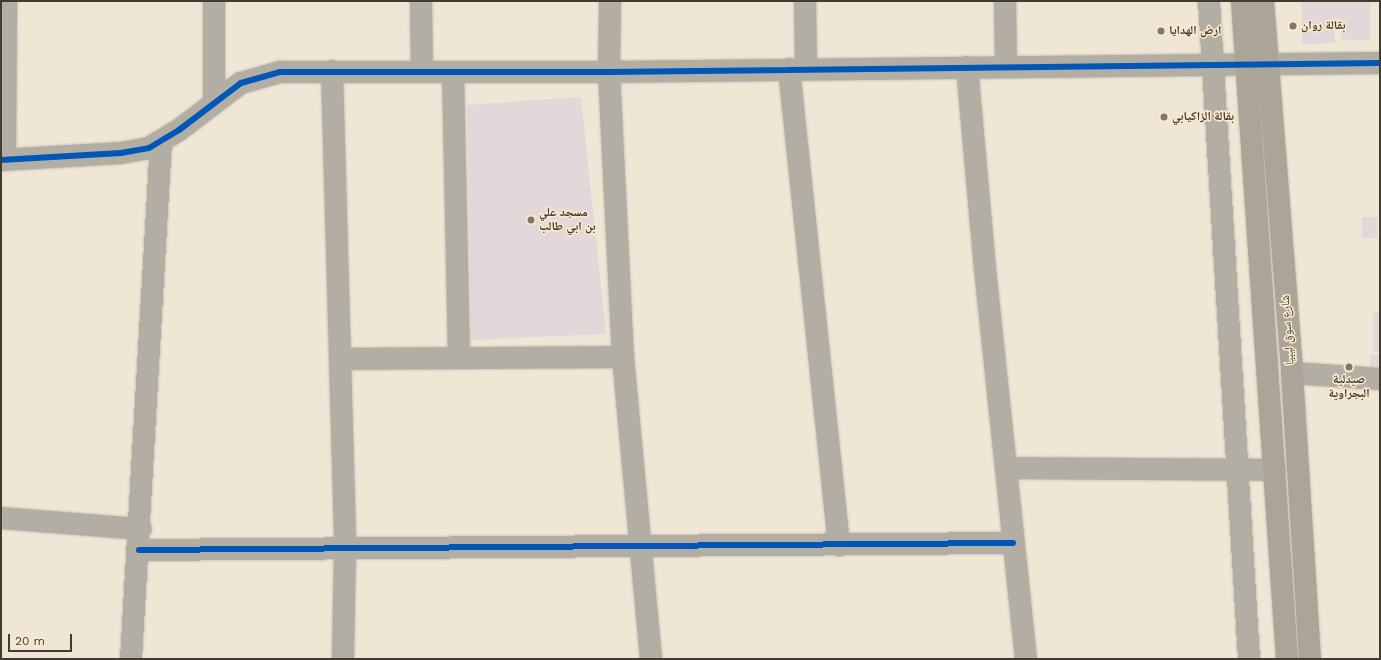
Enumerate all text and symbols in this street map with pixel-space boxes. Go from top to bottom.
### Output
place label: بقالة روان [1301,19,1345,33]
marker: بقالة روان [1288,21,1298,31]
place label: ارض الهدايا [1169,24,1222,38]
marker: ارض الهدايا [1156,26,1166,36]
place label: بقالة الزاكيابي [1172,110,1234,124]
marker: بقالة الزاكيابي [1159,112,1169,122]
place label: مسجد علي بن ابي طالب [539,206,596,234]
marker: مسجد علي بن ابي طالب [526,215,536,225]
street label: شارع سوق ليبيا [1278,295,1298,365]
marker: صيدلية البجراوية [1344,362,1354,372]
place label: صيدلية البجراوية [1328,373,1370,401]
scale bar [10,626,74,652]
text: 20 m [15,634,45,648]

